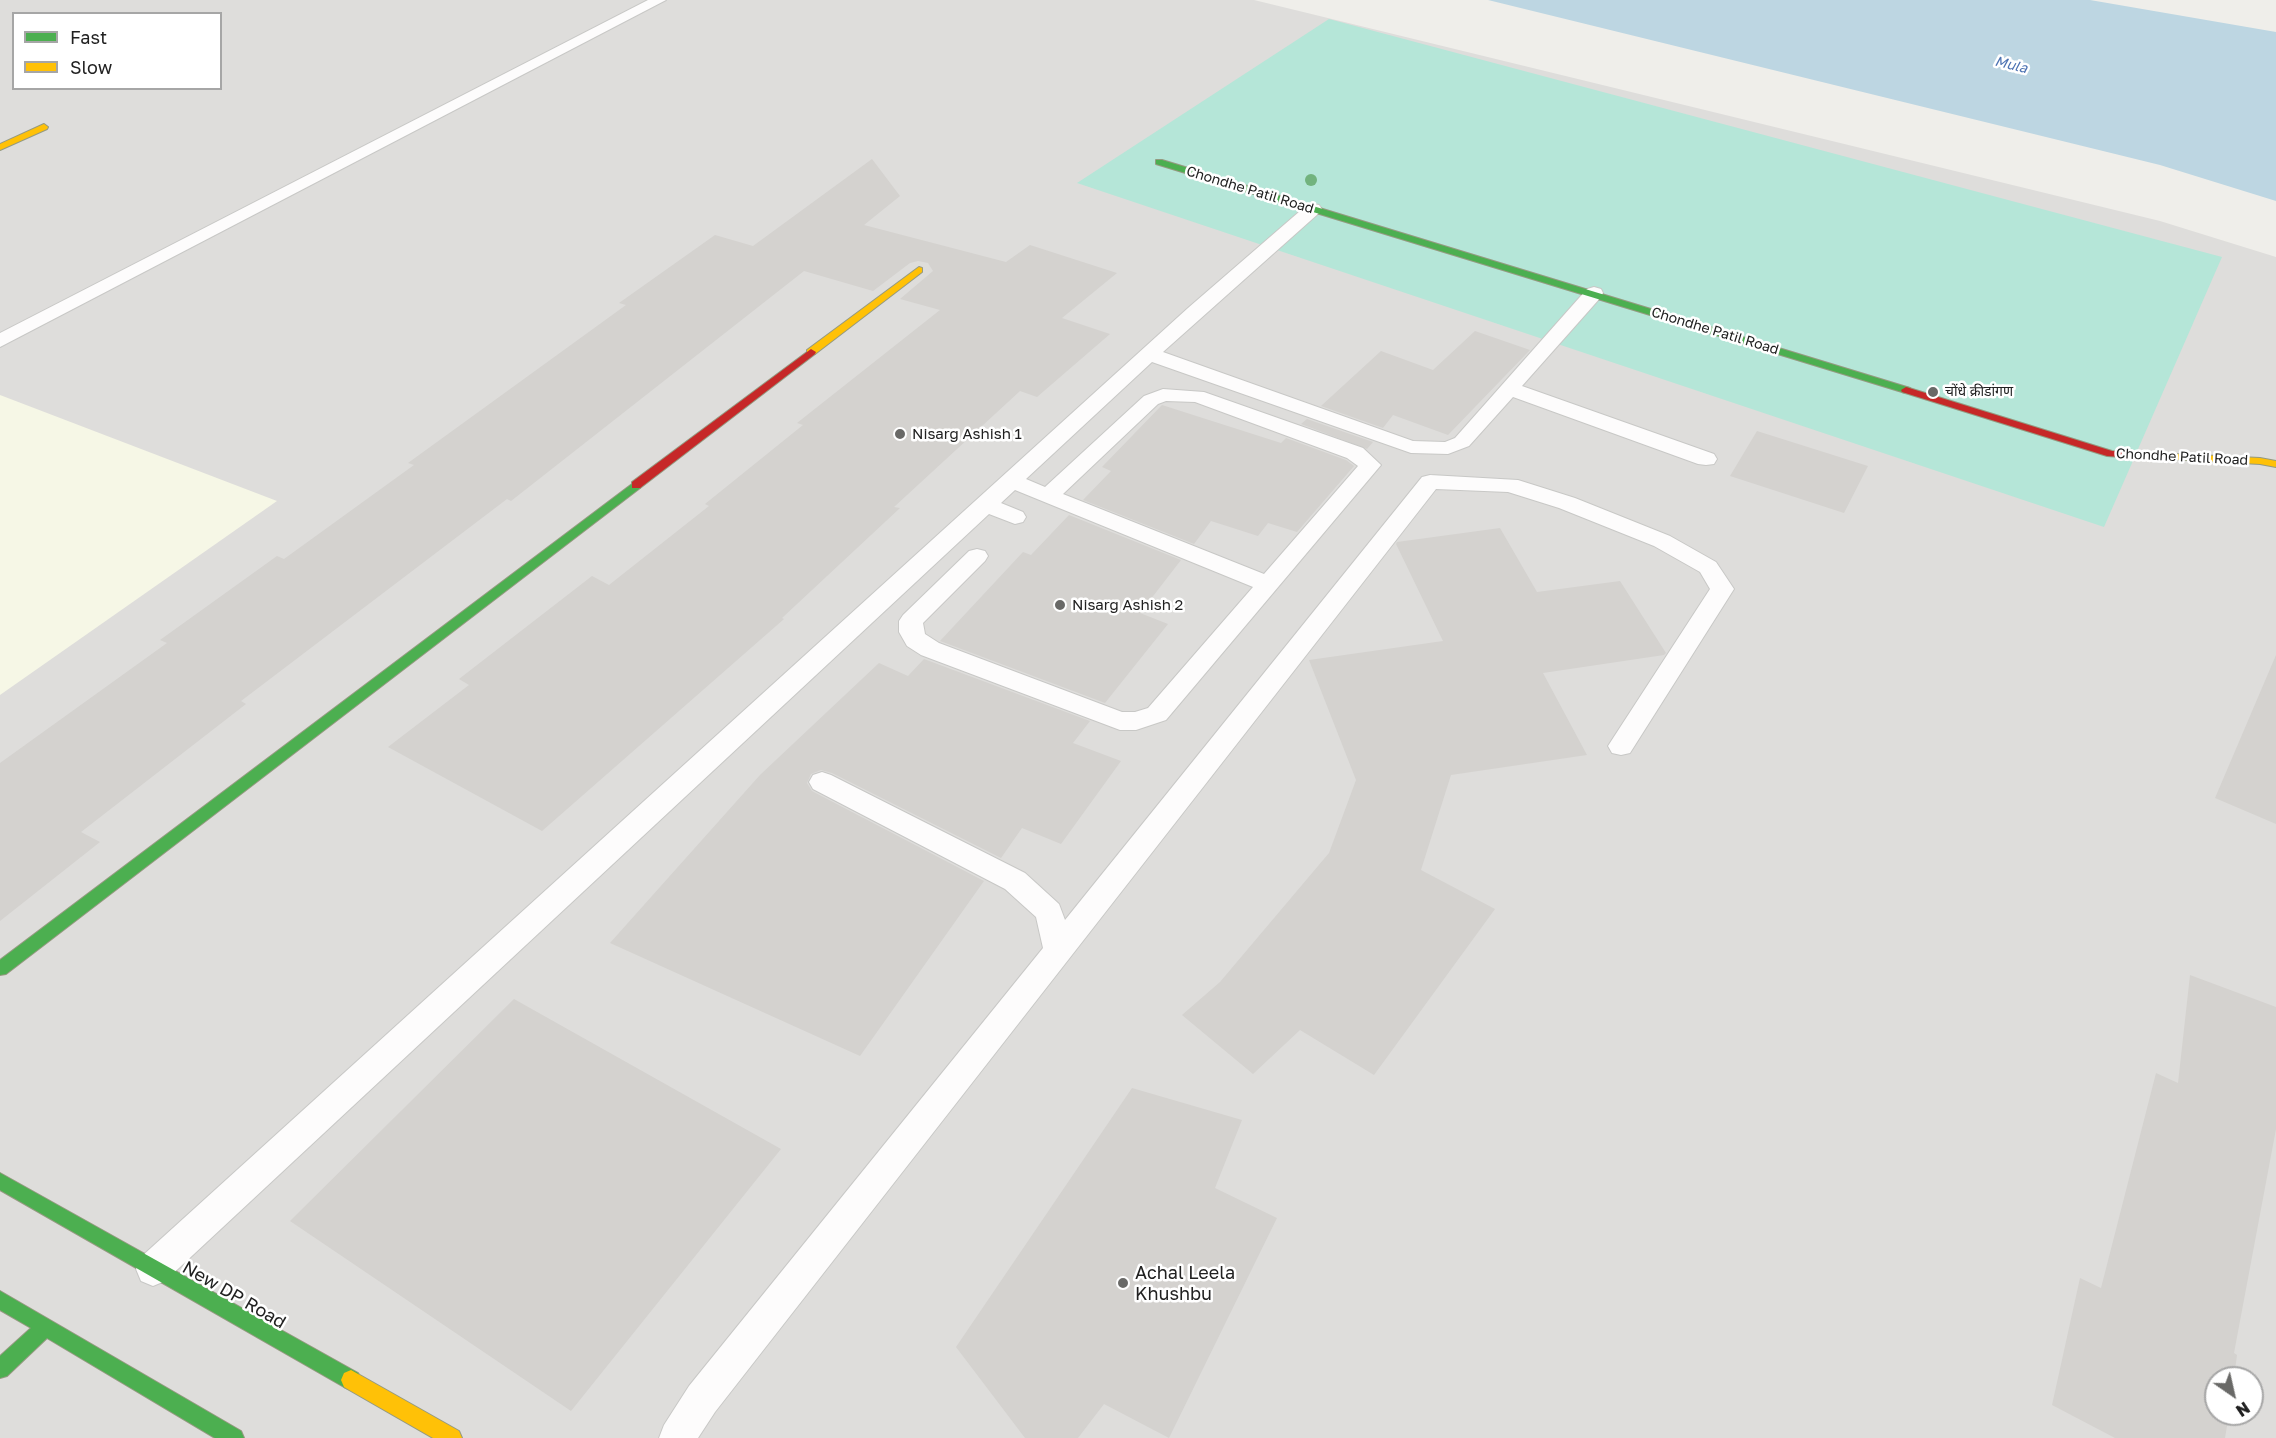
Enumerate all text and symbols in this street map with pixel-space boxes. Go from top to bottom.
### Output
legend [12,12,222,90]
text: Fast [70,26,107,48]
water label: Mula [1993,53,2029,77]
text: Slow [70,56,112,78]
street label: Chondhe Patil Road [1184,163,1316,217]
street label: Chondhe Patil Road [1649,304,1781,358]
place label: चोंधे क्रीडांगण [1945,384,2013,400]
marker: चोंधे क्रीडांगण [1926,385,1940,399]
place label: Nisarg Ashish 1 [912,425,1022,443]
marker: Nisarg Ashish 1 [893,427,907,441]
street label: Chondhe Patil Road [2115,445,2249,469]
place label: Nisarg Ashish 2 [1072,596,1183,614]
marker: Nisarg Ashish 2 [1053,598,1067,612]
street label: New DP Road [178,1257,290,1333]
place label: Achal Leela Khushbu [1135,1262,1235,1304]
marker: Achal Leela Khushbu [1116,1276,1130,1290]
north arrow [2204,1366,2264,1426]
text: N [2232,1398,2254,1421]

